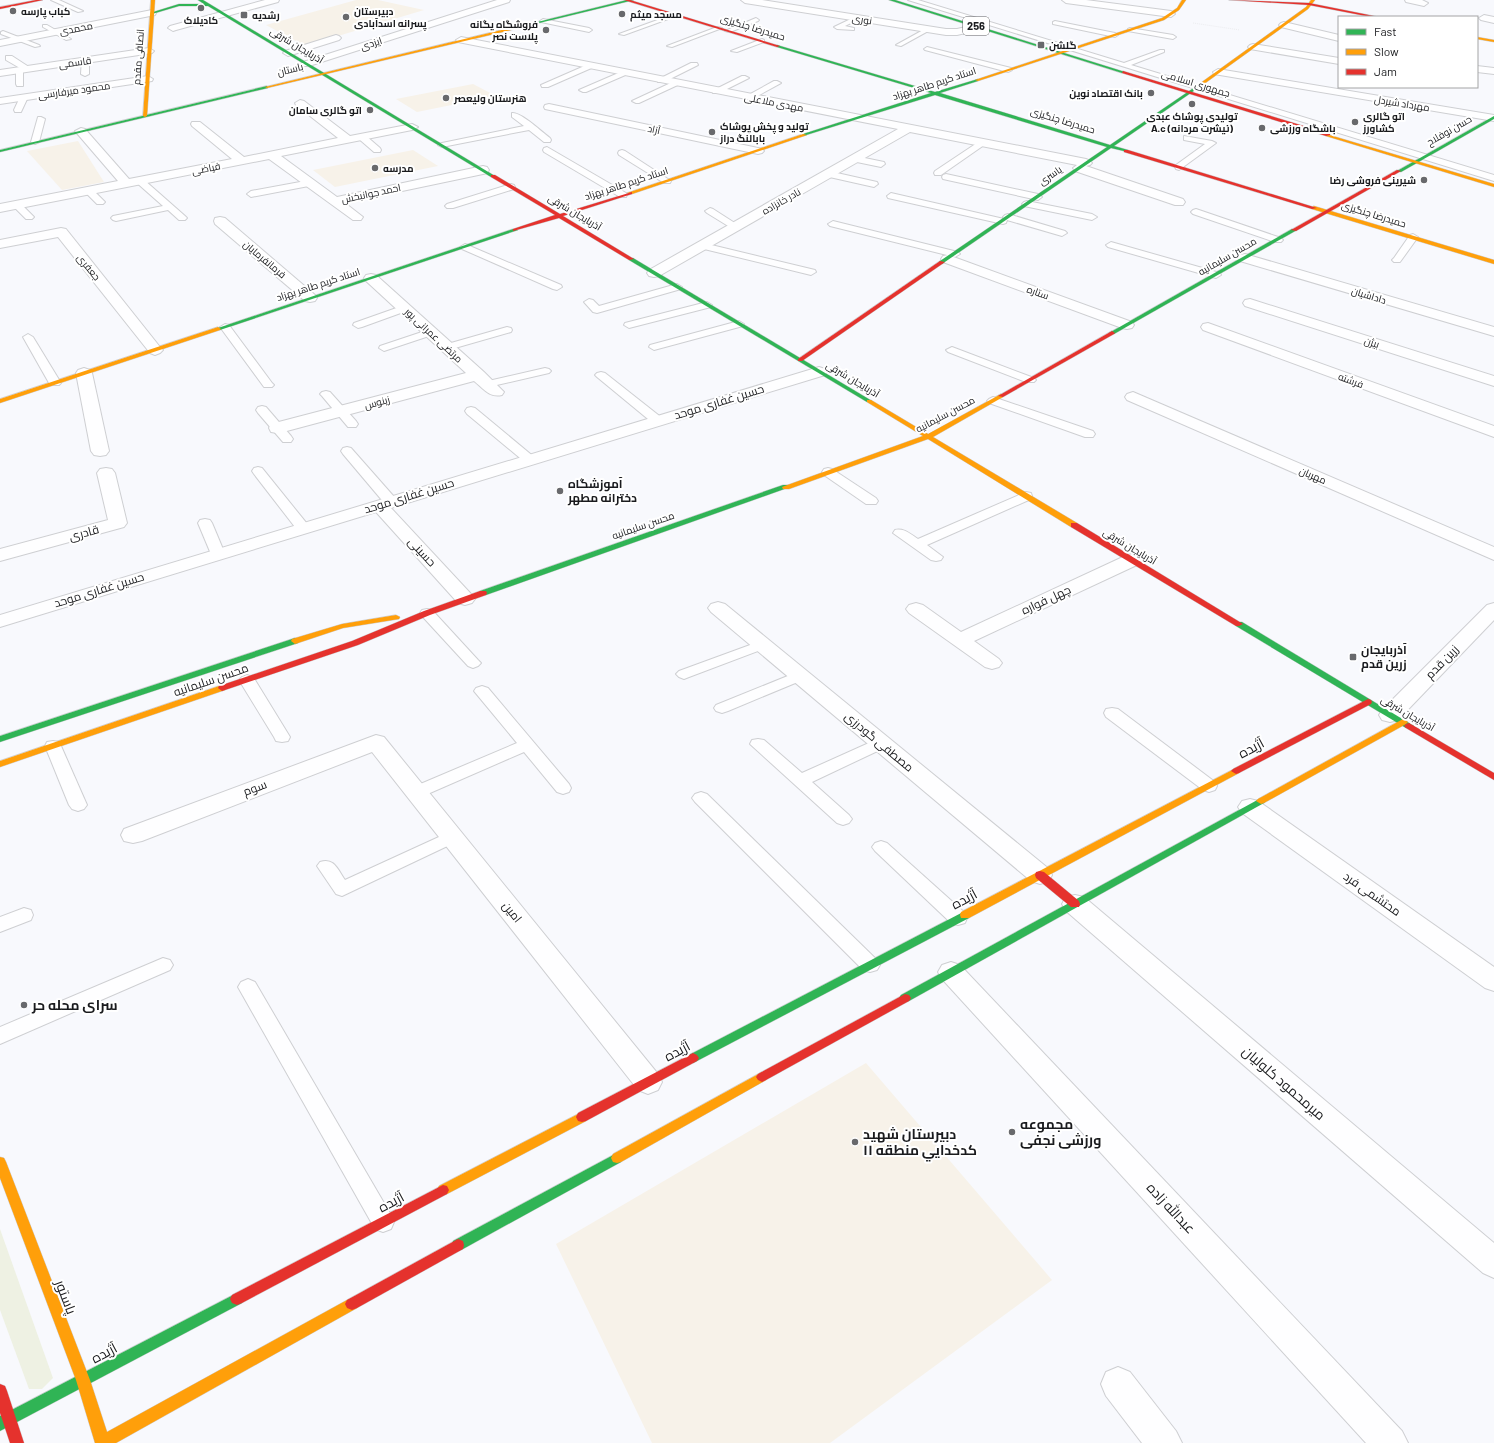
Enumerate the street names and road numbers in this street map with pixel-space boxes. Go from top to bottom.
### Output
street label: حمیدرضا چنگیزی [719,11,787,43]
street label: نوری [851,12,873,27]
road number: 256 [963,17,989,35]
street label: محمدی [58,19,94,38]
street label: آذربایجان شرقی [268,24,326,67]
street label: انصافی مقدم [130,29,148,86]
street label: ایزدی [359,34,384,53]
street label: قاسمی [58,54,92,71]
street label: باستان [276,60,305,79]
street label: استاد کریم طاهر بهزاد [891,64,978,104]
street label: جمهوری اسلامی [1160,67,1232,100]
street label: محمود میرفارسی [37,79,111,102]
street label: مهدی ملاعلی [743,90,805,115]
street label: مهرداد شیردل [1373,93,1431,114]
street label: حمیدرضا چنگیزی [1029,104,1097,136]
street label: حسن نوفلاح [1424,112,1474,149]
street label: آزاد [646,122,662,136]
street label: فیاضی [191,159,222,178]
street label: یاسری [1036,163,1065,188]
street label: استاد کریم طاهر بهزاد [583,164,670,204]
street label: احمد جوانبخش [340,181,402,206]
street label: نادر خانزاده [760,185,802,217]
street label: آذربایجان شرقی [546,191,604,234]
street label: حمیدرضا چنگیزی [1340,198,1408,230]
street label: محسن سلیمانیه [1196,234,1259,278]
street label: فرمانفرمایان [241,238,289,281]
street label: جعفری [74,251,103,283]
street label: استاد کریم طاهر بهزاد [275,265,362,305]
street label: ستاره [1025,282,1051,302]
street label: داداشیان [1350,284,1388,307]
street label: مرتضی عمرانی پور [401,305,465,365]
street label: بیژن [1363,334,1381,351]
street label: آذربایجان شرقی [824,358,882,401]
street label: فرشته [1337,370,1365,390]
street label: حسین غفاری موحد [672,381,766,422]
street label: زینوس [363,393,391,412]
street label: محسن سلیمانیه [913,393,977,435]
street label: مهربان [1297,464,1328,487]
street label: حسین غفاری موحد [362,475,456,516]
street label: محسن سلیمانیه [610,509,676,542]
street label: قادری [67,521,101,544]
street label: آذربایجان شرقی [1101,525,1159,568]
street label: حسینی [405,534,440,569]
street label: حسین غفاری موحد [52,569,146,610]
street label: چهل فواره [1019,582,1074,619]
street label: زرین قدم [1422,642,1462,682]
street label: محسن سلیمانیه [171,660,250,699]
street label: آذربایجان شرقی [1378,693,1437,734]
street label: مصطفی گودرزی [842,708,917,775]
street label: آژیده [1235,734,1267,761]
street label: سوم [241,776,269,800]
street label: محتشمی فرد [1341,868,1404,919]
street label: آژیده [948,885,980,912]
street label: امین [499,898,525,925]
street label: آژیده [661,1037,693,1064]
street label: میرمحمود کلولیان [1239,1042,1329,1123]
street label: عبدالله زاده [1143,1179,1199,1237]
street label: آژیده [375,1188,407,1215]
street label: پاستور [50,1276,81,1317]
street label: آژیده [88,1339,120,1366]

